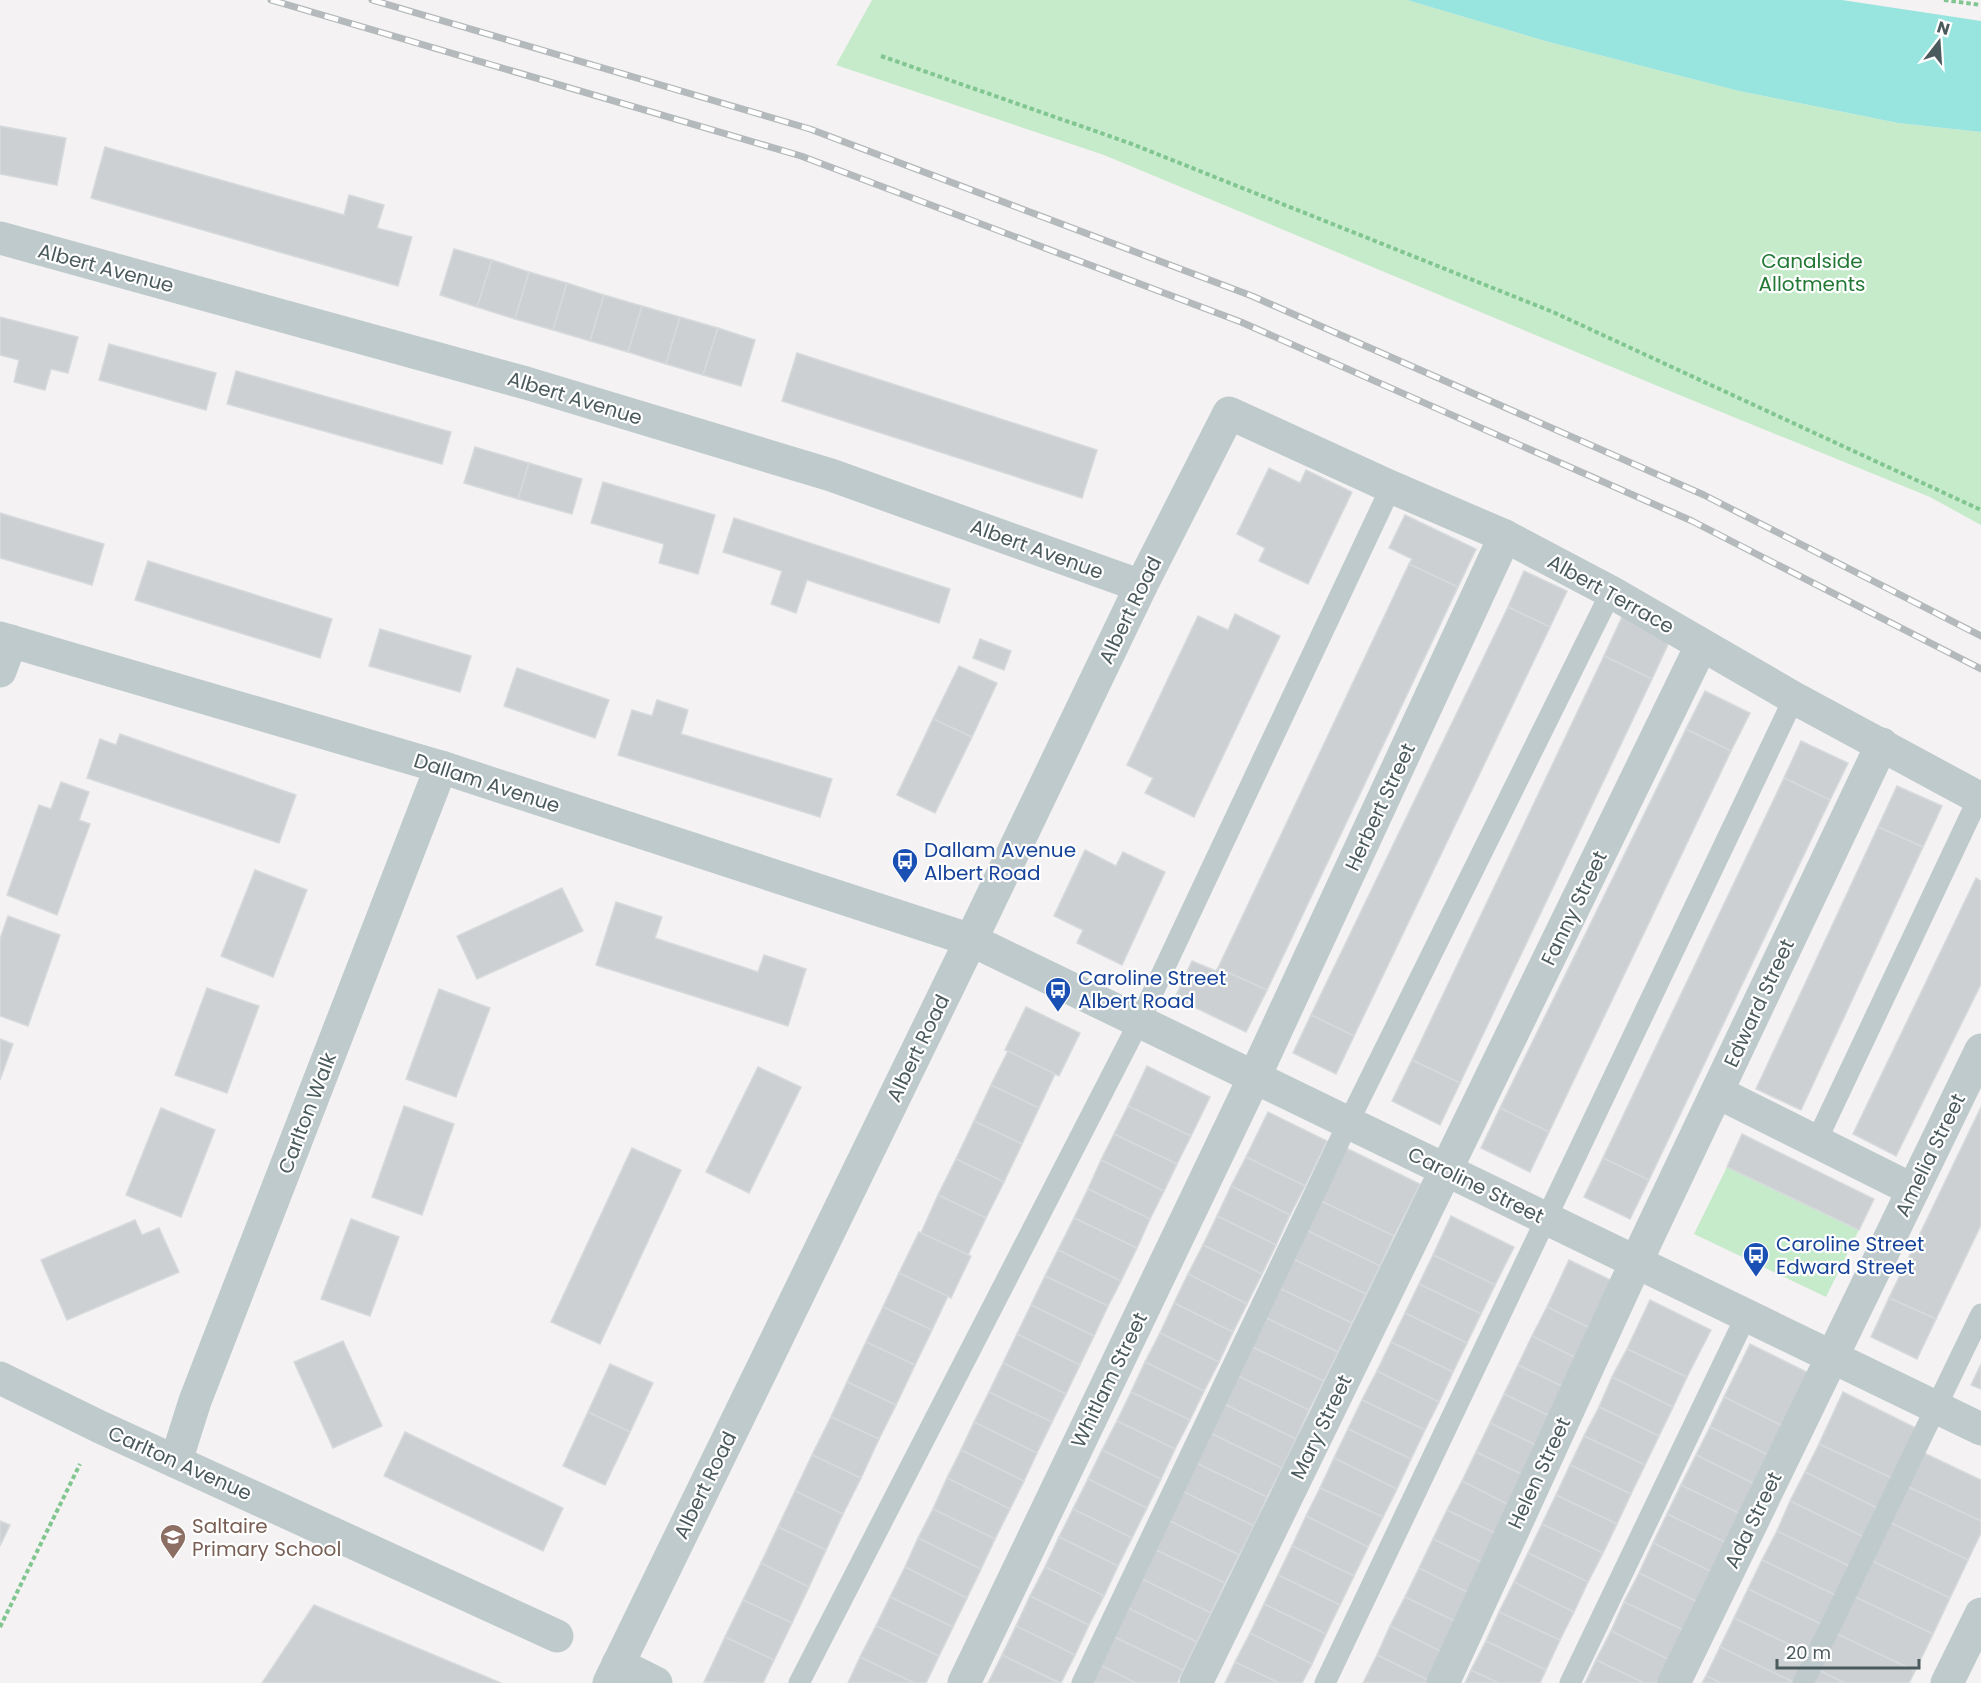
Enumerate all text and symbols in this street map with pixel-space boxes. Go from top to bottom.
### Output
north arrow [1909,12,1969,72]
text: N [1934,15,1952,41]
street label: Albert Avenue [35,236,177,300]
park label: Canalside Allotments [1759,247,1865,298]
street label: Albert Avenue [504,364,646,432]
street label: Albert Avenue [967,512,1107,586]
street label: Albert Terrace [1543,548,1679,640]
street label: Albert Road [1092,552,1168,668]
street label: Herbert Street [1338,738,1422,876]
street label: Dallam Avenue [410,746,564,820]
place label: Dallam Avenue Albert Road [924,836,1076,887]
bus stop icon: Dallam Avenue Albert Road [890,846,920,884]
street label: Fanny Street [1534,846,1614,970]
street label: Edward Street [1717,934,1801,1072]
place label: Caroline Street Albert Road [1078,964,1226,1015]
bus stop icon: Caroline Street Albert Road [1043,975,1073,1013]
street label: Albert Road [880,990,956,1106]
street label: Carlton Walk [271,1048,343,1178]
street label: Amelia Street [1888,1089,1972,1221]
street label: Caroline Street [1403,1140,1549,1230]
place label: Caroline Street Edward Street [1776,1230,1924,1281]
bus stop icon: Caroline Street Edward Street [1741,1240,1771,1278]
street label: Whitlam Street [1064,1308,1154,1452]
street label: Mary Street [1284,1370,1358,1484]
street label: Helen Street [1501,1413,1577,1533]
street label: Carlton Avenue [104,1419,256,1507]
street label: Albert Road [667,1427,743,1543]
street label: Ada Street [1718,1467,1788,1573]
place label: Saltaire Primary School [192,1512,341,1563]
school or university icon: Saltaire Primary School [158,1522,188,1560]
scale bar [1777,1632,1920,1670]
text: 20 m [1786,1640,1831,1665]

